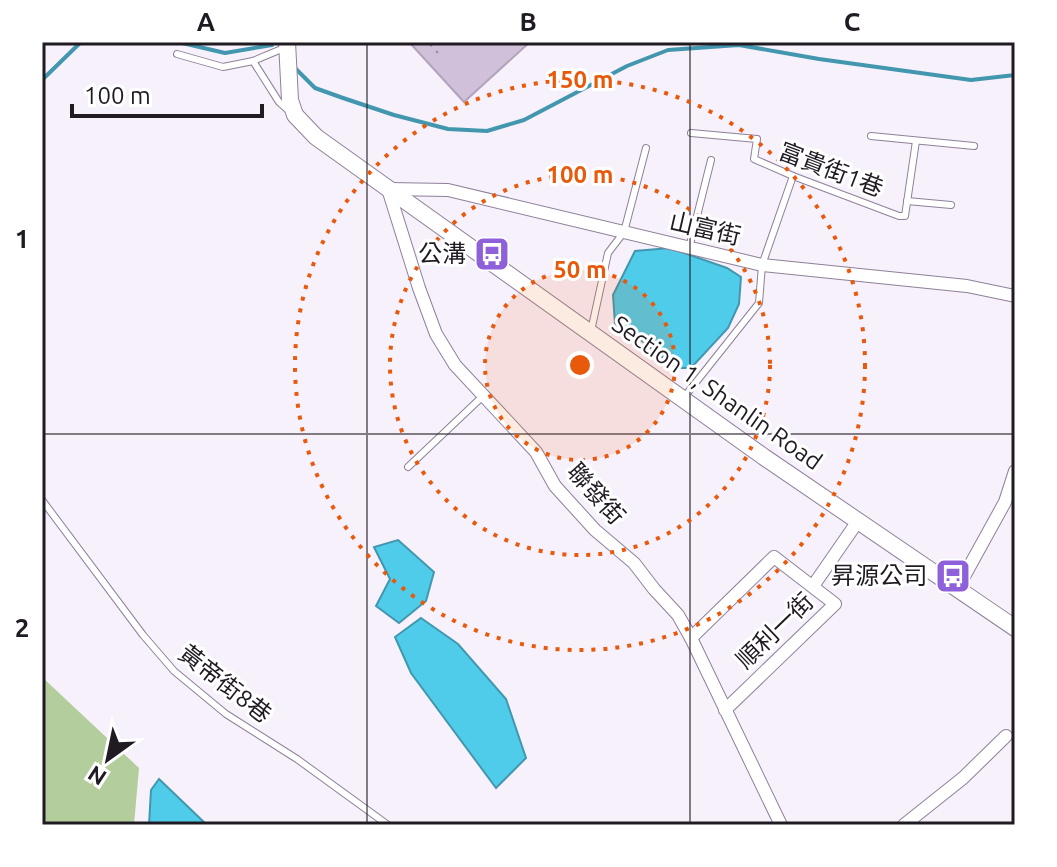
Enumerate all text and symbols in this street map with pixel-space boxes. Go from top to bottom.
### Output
text: A [197,7,216,36]
text: B [519,7,537,36]
text: C [844,7,861,36]
text: 150 m [547,66,613,93]
scale bar [72,68,262,118]
text: 100 m [84,82,151,109]
street label: 富貴街1巷 [775,137,887,202]
text: 100 m [547,161,613,188]
street label: 山富街 [667,207,743,250]
text: 1 [15,224,29,253]
bus stop icon: 公溝 [473,235,511,273]
place label: 公溝 [418,240,466,267]
text: 50 m [553,256,607,283]
street label: Section 1, Shanlin Road [607,310,827,475]
centre of rings [566,351,594,379]
street label: 聯發街 [562,458,630,529]
bus stop icon: 昇源公司 [934,557,972,595]
place label: 昇源公司 [831,562,927,589]
street label: 順利一街 [731,588,819,674]
text: 2 [15,613,29,642]
street label: 黃帝街8巷 [174,639,277,728]
north arrow [68,719,148,799]
text: N [83,761,111,791]

